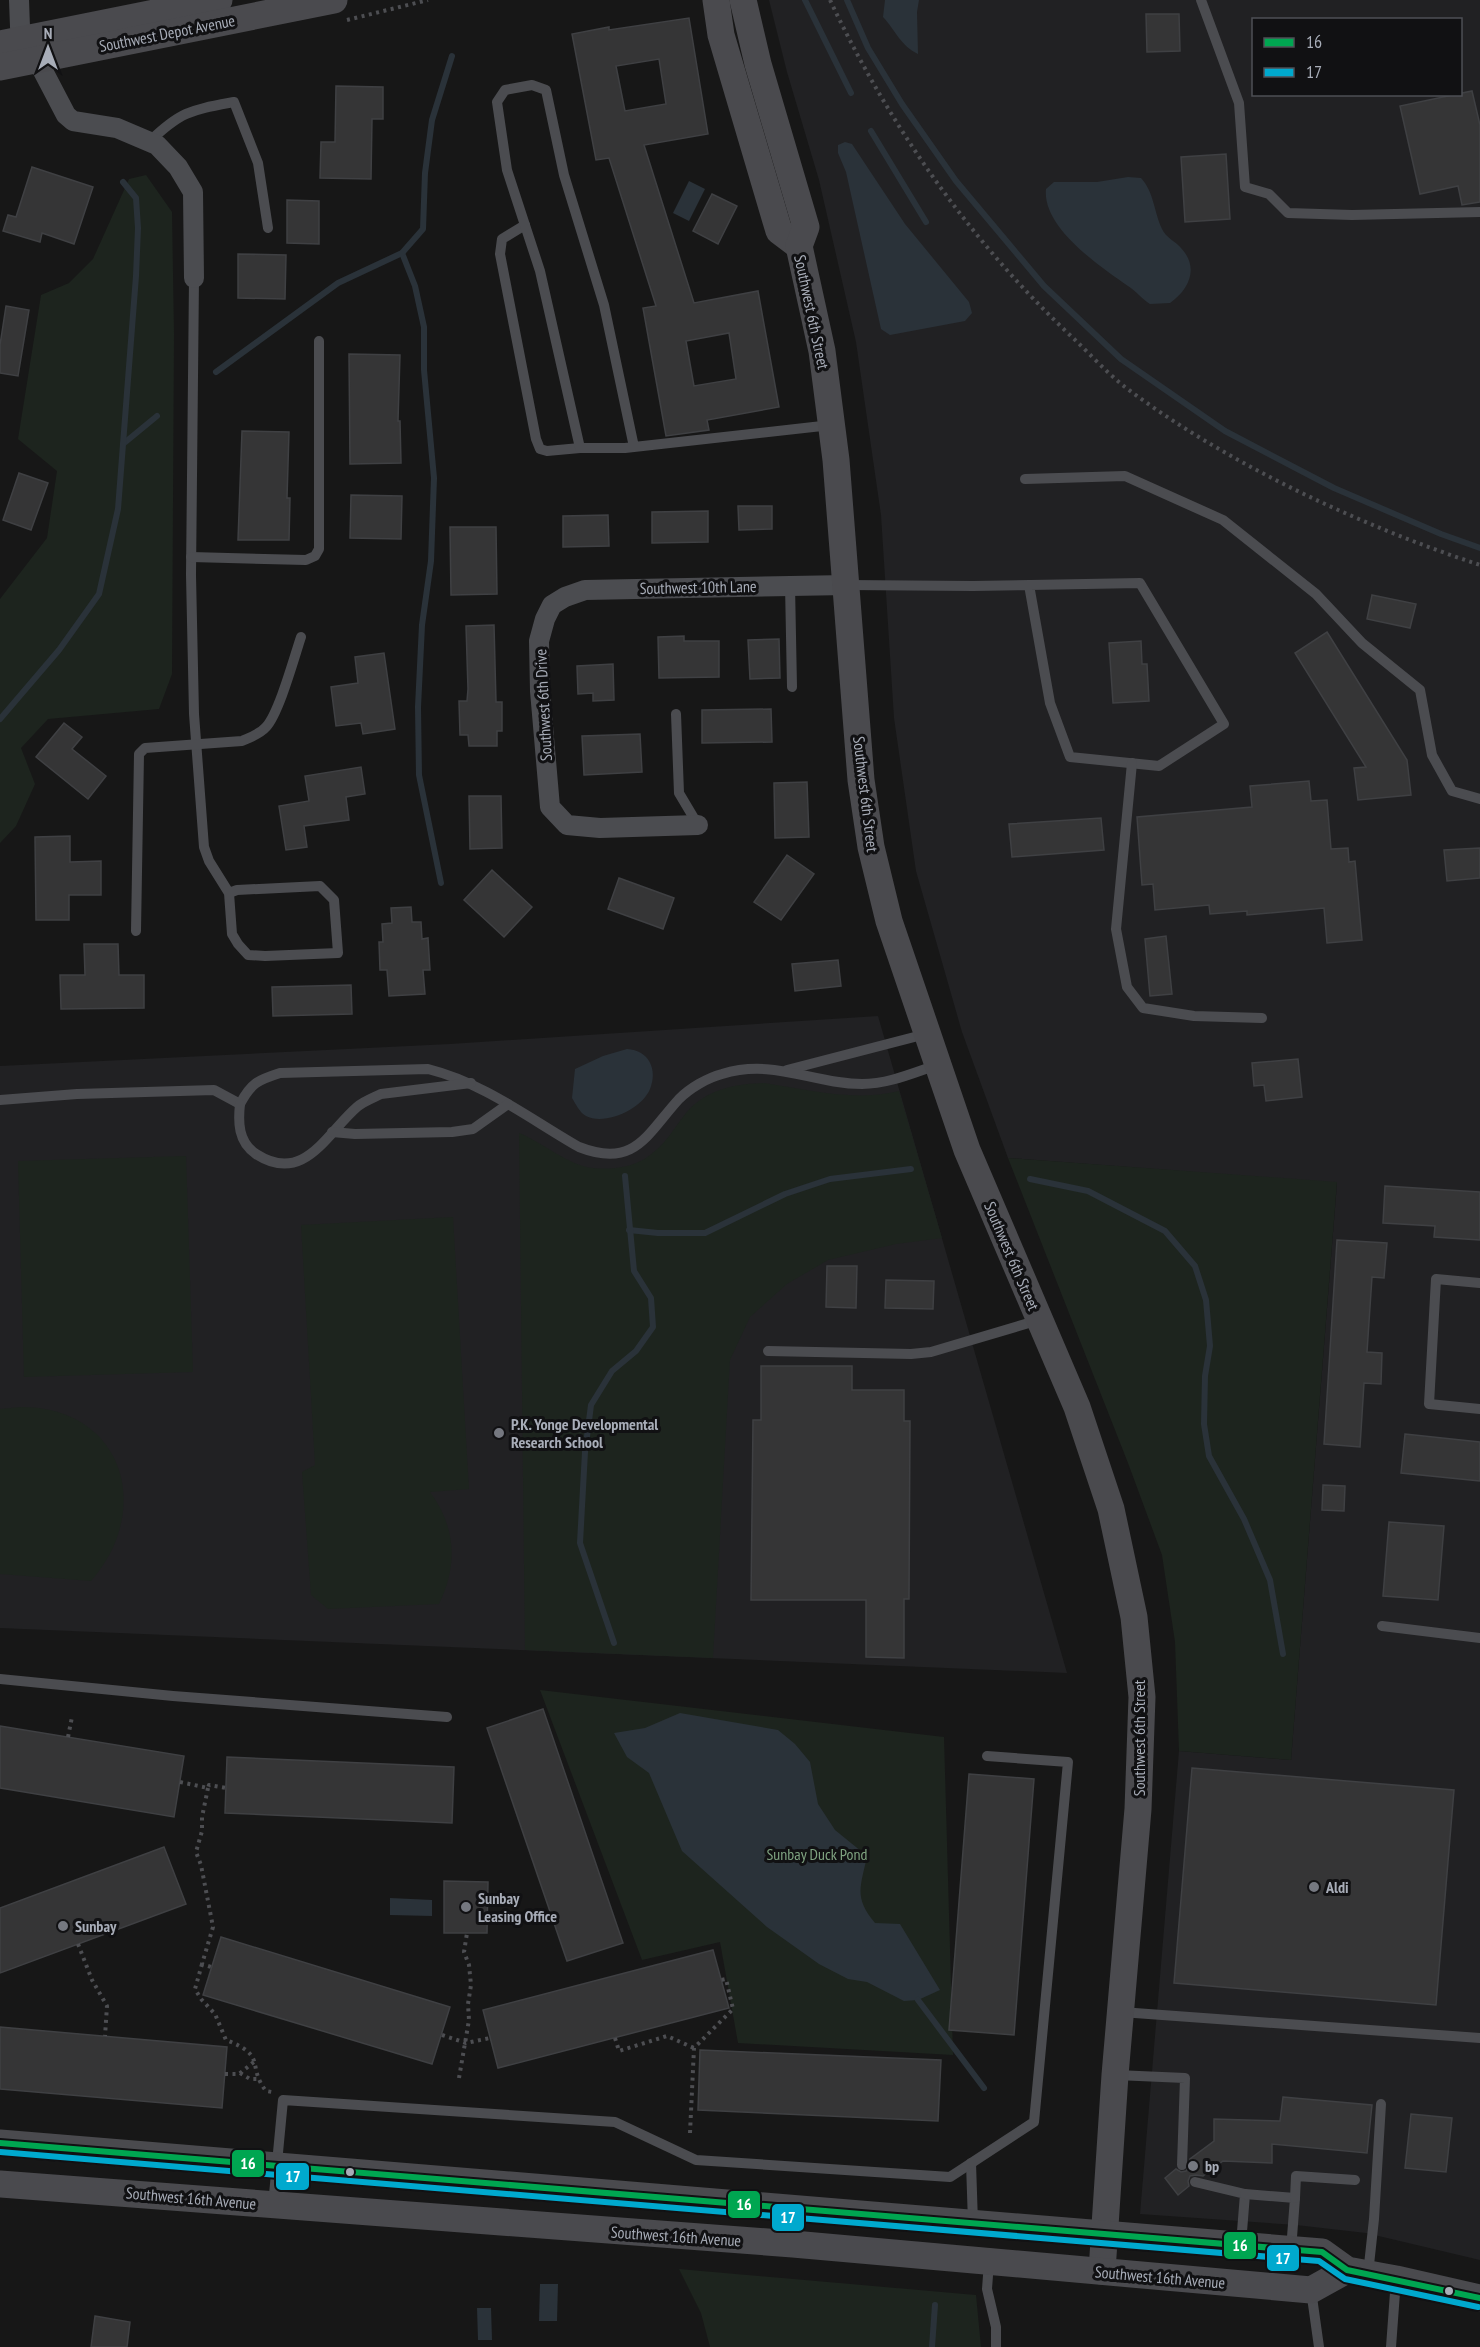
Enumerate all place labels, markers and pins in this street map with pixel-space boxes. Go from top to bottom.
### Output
place label: P.K. Yonge Developmental Research School [511,1414,658,1452]
marker: P.K. Yonge Developmental Research School [492,1426,506,1440]
place label: Aldi [1325,1877,1349,1897]
marker: Aldi [1307,1880,1321,1894]
place label: Sunbay Leasing Office [478,1888,557,1926]
marker: Sunbay Leasing Office [459,1900,473,1914]
place label: Sunbay [75,1916,117,1936]
marker: Sunbay [56,1919,70,1933]
place label: bp [1205,2156,1219,2176]
marker: bp [1186,2159,1200,2173]
unlabelled marker [344,2166,356,2178]
unlabelled marker [1443,2285,1455,2297]

